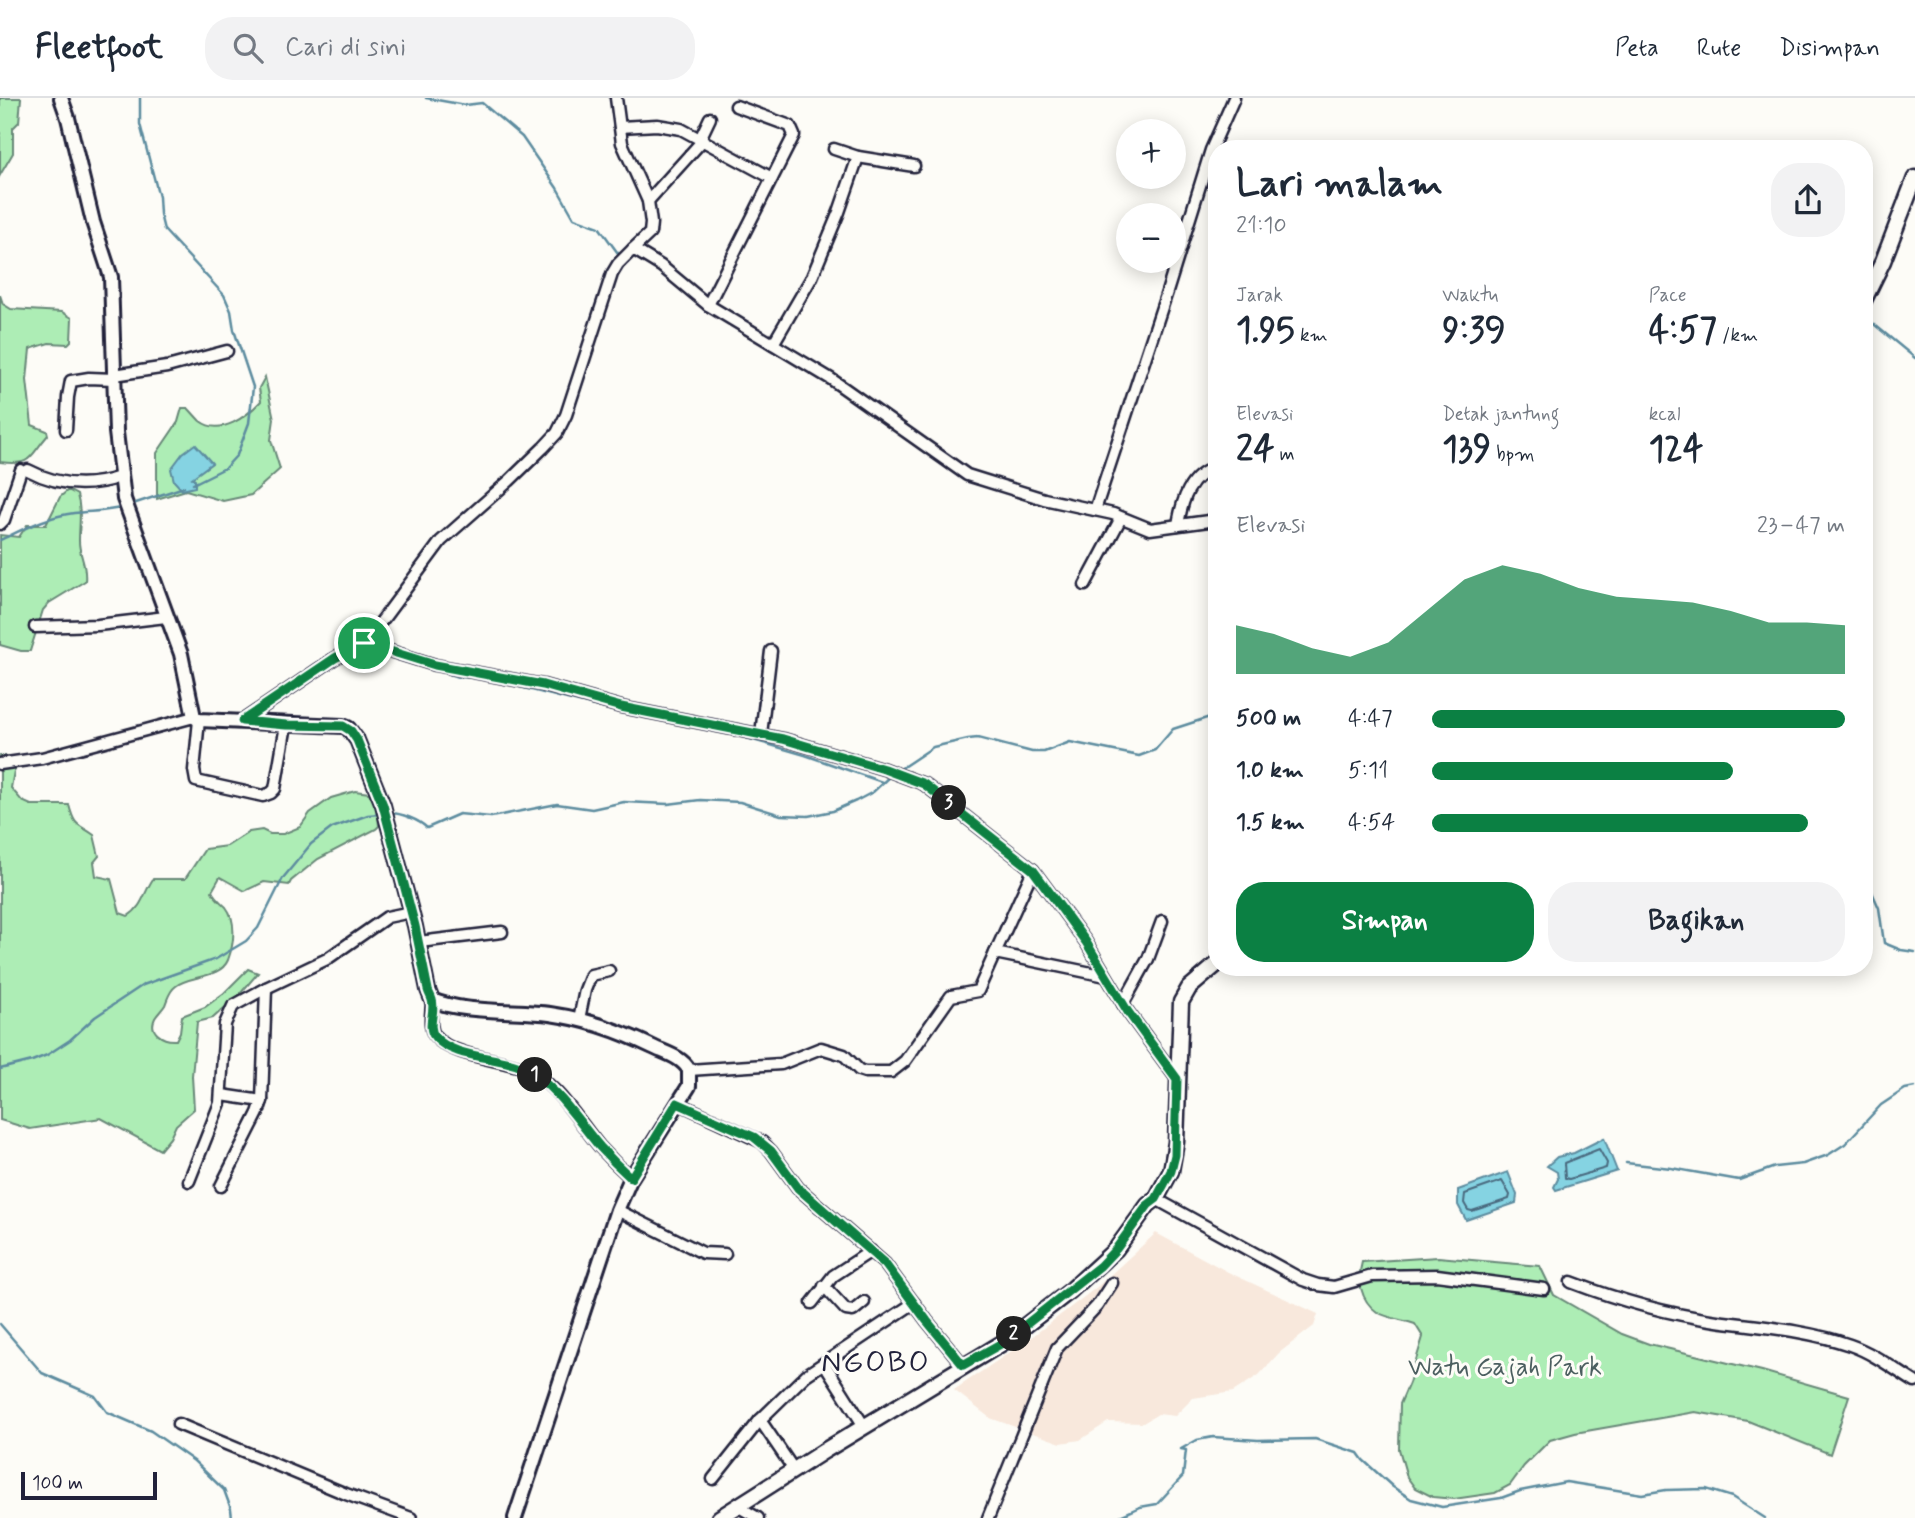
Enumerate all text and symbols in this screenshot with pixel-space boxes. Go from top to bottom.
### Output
search box [205,17,695,80]
text: Fleetfoot [35,26,163,70]
icon: search [229,29,267,67]
text: Cari di sini [285,31,406,65]
text: Peta [1615,33,1659,64]
text: Rute [1697,33,1741,64]
text: Disimpan [1779,33,1880,64]
map controls [1116,119,1186,273]
button: + [1116,119,1186,189]
text: Lari malam [1236,160,1443,209]
button: share [1771,163,1845,237]
button: − [1116,203,1186,273]
text: 21:10 [1236,211,1287,241]
text: Jarak [1236,283,1283,308]
text: Waktu [1442,283,1498,308]
text: Pace [1649,283,1686,308]
text: 1.95 [1236,308,1295,354]
text: 9:39 [1442,308,1506,354]
text: 4:57 [1649,308,1717,354]
text: km [1295,323,1328,348]
text: /km [1717,323,1758,348]
text: Elevasi [1236,402,1293,427]
text: Detak jantung [1442,402,1559,427]
text: kcal [1649,402,1681,427]
text: 24 [1236,427,1274,473]
text: 139 [1442,427,1491,473]
text: 124 [1649,427,1703,473]
text: m [1274,442,1295,467]
text: bpm [1491,442,1535,467]
text: Elevasi [1236,511,1305,541]
text: 23–47 m [1757,511,1845,541]
pin [334,613,394,673]
icon: arrive [345,624,383,662]
text: 500 m [1236,704,1301,734]
text: 4:47 [1348,704,1392,734]
text: 1.0 km [1236,756,1304,786]
text: 5:11 [1348,756,1388,786]
pin: 3 [932,786,967,820]
text: 3 [944,790,953,815]
text: 1.5 km [1236,808,1305,838]
text: 4:54 [1348,808,1395,838]
button: Simpan [1236,882,1534,962]
button: Bagikan [1548,882,1845,962]
pin: 1 [518,1058,552,1093]
text: 1 [530,1062,539,1087]
pin: 2 [996,1316,1032,1352]
text: 2 [1009,1321,1018,1346]
district label: NGOBO [821,1343,931,1382]
park label: Watu Gajah Park [1408,1351,1602,1385]
scale bar [21,1469,158,1501]
text: 100 m [32,1471,83,1496]

